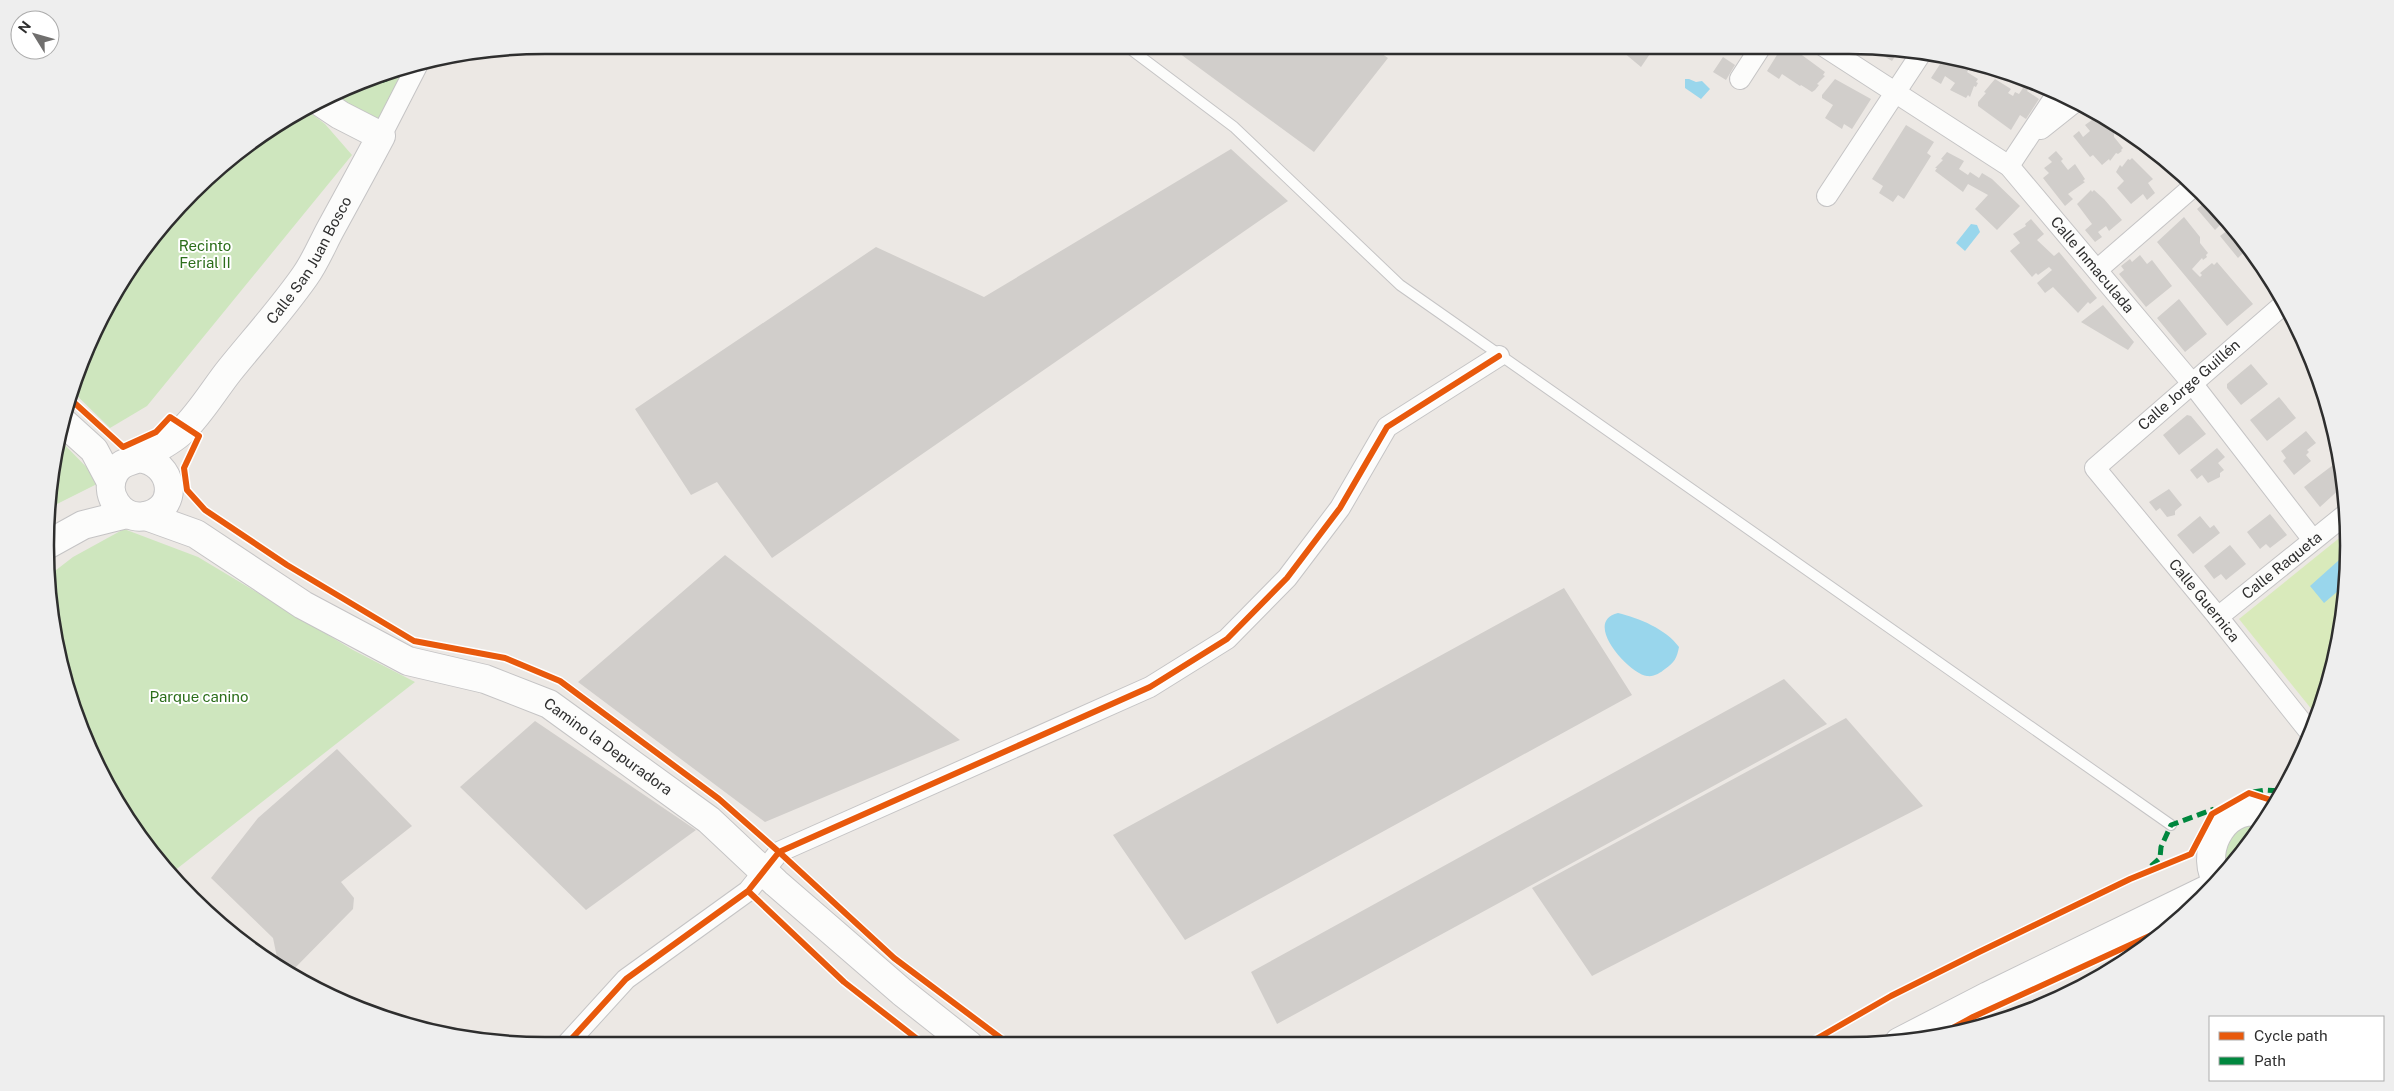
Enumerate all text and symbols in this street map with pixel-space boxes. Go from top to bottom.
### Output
north arrow [10,10,60,60]
text: N [15,18,34,36]
street label: Calle San Juan Bosco [263,193,355,327]
street label: Calle Inmaculada [2047,213,2138,316]
park label: Recinto Ferial II [179,237,231,271]
street label: Calle Jorge Guillén [2134,336,2243,433]
street label: Calle Raqueta [2238,528,2325,602]
street label: Calle Guernica [2166,555,2243,645]
park label: Parque canino [150,688,248,705]
street label: Camino la Depuradora [541,694,676,798]
legend [2209,1016,2384,1081]
text: Cycle path [2254,1027,2328,1044]
text: Path [2254,1052,2286,1069]

